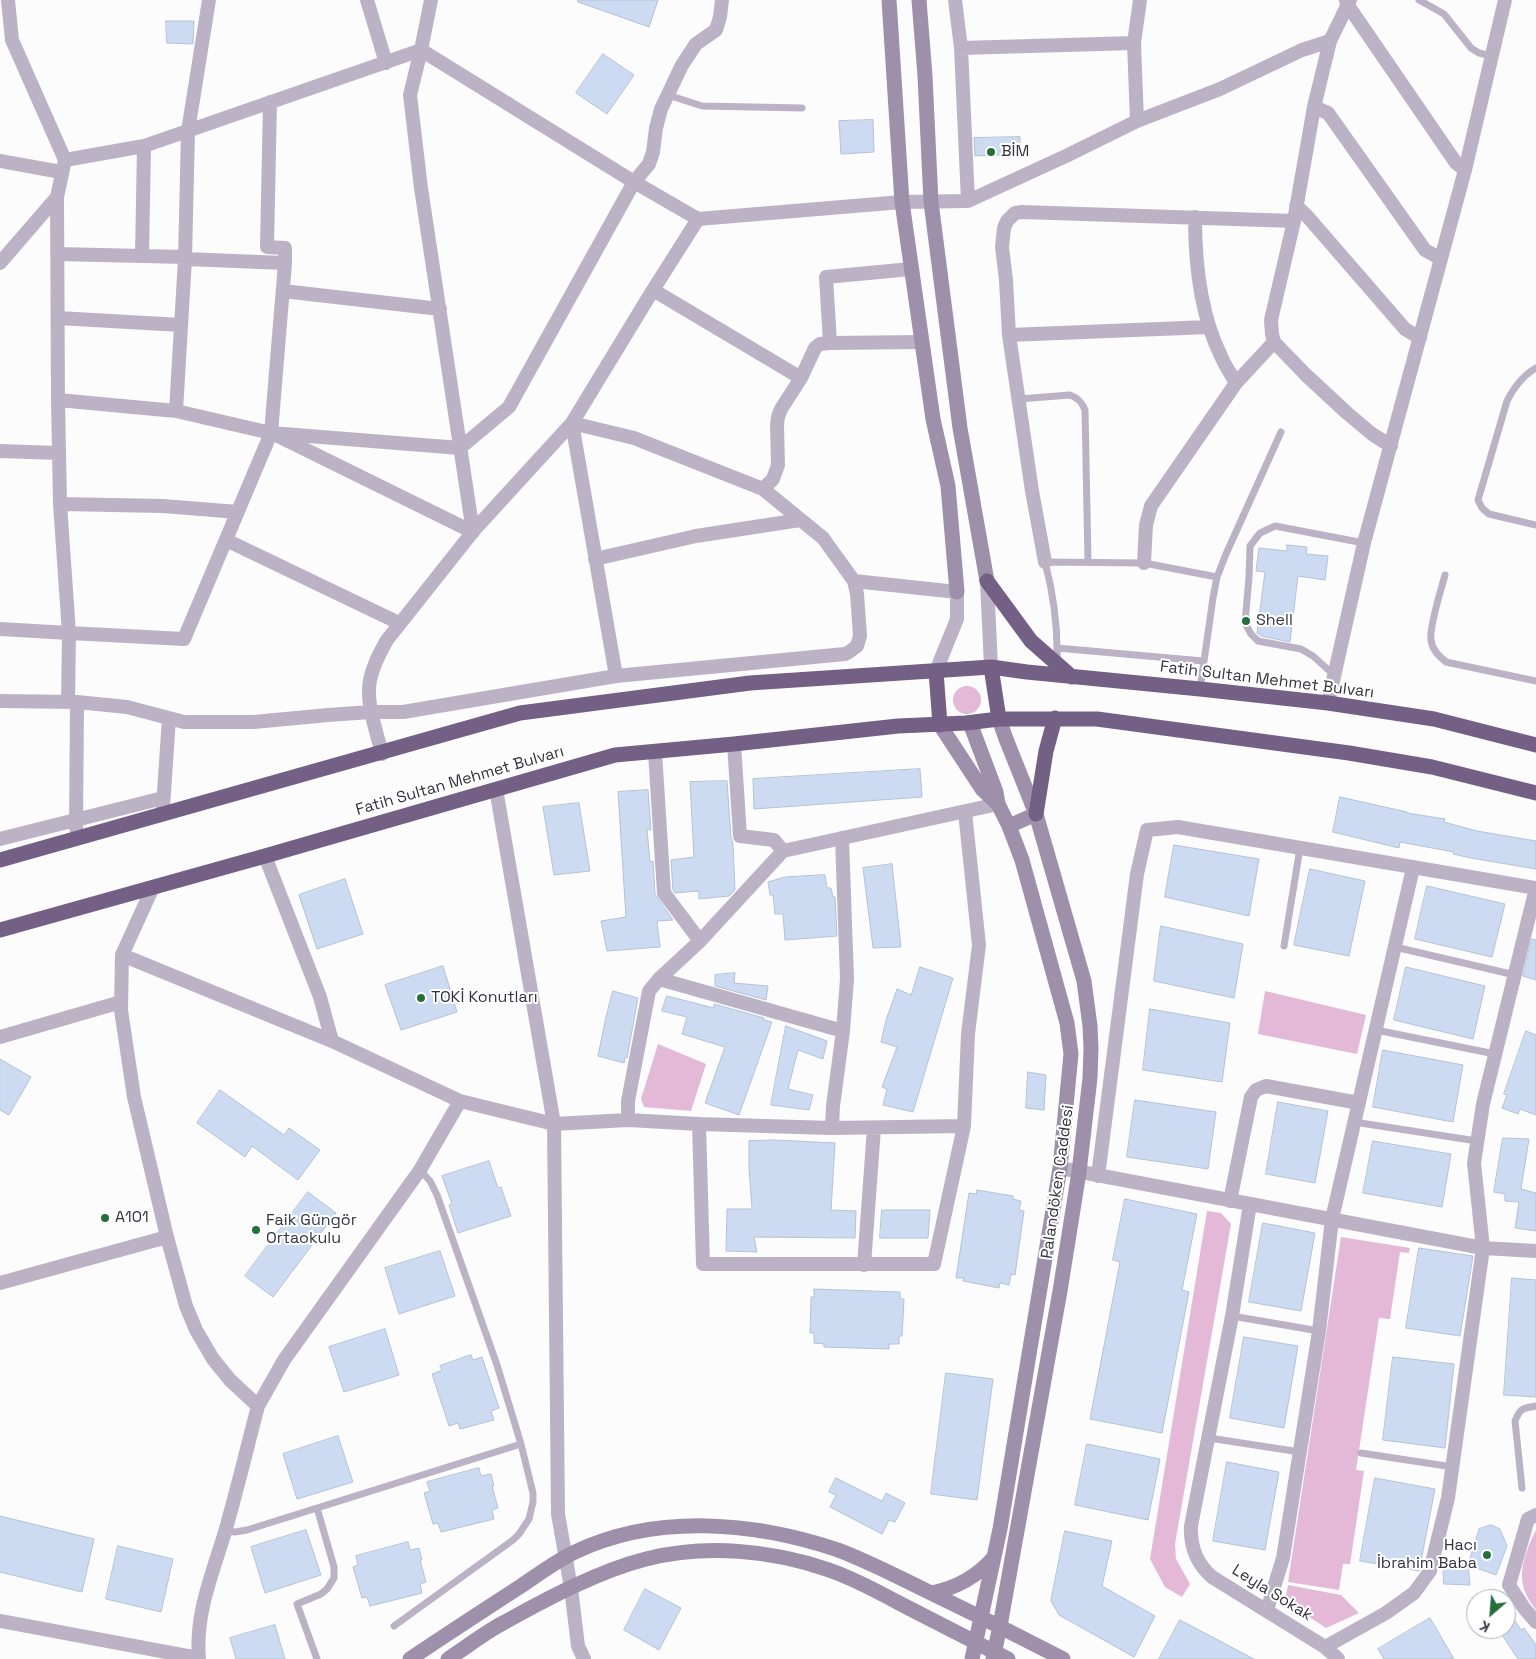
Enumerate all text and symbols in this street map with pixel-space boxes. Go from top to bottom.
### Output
place label: BİM [1001,142,1029,162]
marker: BİM [985,146,997,158]
place label: Shell [1256,611,1293,631]
marker: Shell [1240,615,1252,627]
street label: Fatih Sultan Mehmet Bulvarı [1159,657,1375,703]
street label: Fatih Sultan Mehmet Bulvarı [354,742,566,820]
place label: TOKİ Konutları [431,988,538,1008]
marker: TOKİ Konutları [415,992,427,1004]
street label: Palandöken Caddesi [1038,1104,1078,1260]
place label: A101 [115,1208,149,1228]
place label: Faik Güngör Ortaokulu [266,1211,357,1249]
marker: A101 [99,1212,111,1224]
marker: Faik Güngör Ortaokulu [250,1224,262,1236]
place label: Hacı İbrahim Baba [1377,1536,1477,1574]
marker: Hacı İbrahim Baba [1481,1549,1493,1561]
street label: Leyla Sokak [1228,1561,1316,1625]
north arrow [1466,1589,1516,1639]
text: K [1477,1616,1493,1636]

